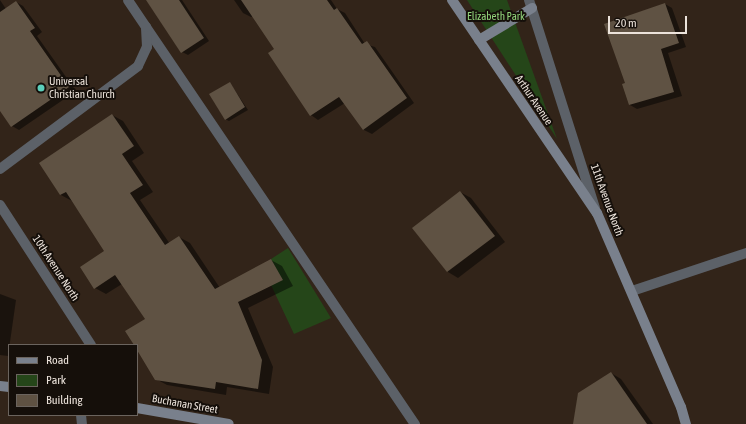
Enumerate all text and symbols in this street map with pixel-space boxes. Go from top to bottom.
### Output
scale bar [610,8,689,34]
park label: Elizabeth Park [467,9,525,23]
text: 20 m [615,16,637,30]
street label: Arthur Avenue [512,72,556,128]
place label: Universal Christian Church [49,75,115,101]
marker: Universal Christian Church [36,83,46,93]
street label: 11th Avenue North [588,162,626,238]
street label: 10th Avenue North [30,233,82,303]
legend [8,344,138,416]
text: Road [46,353,69,367]
text: Park [46,373,66,387]
street label: Buchanan Street [151,392,219,416]
text: Building [46,393,83,407]

